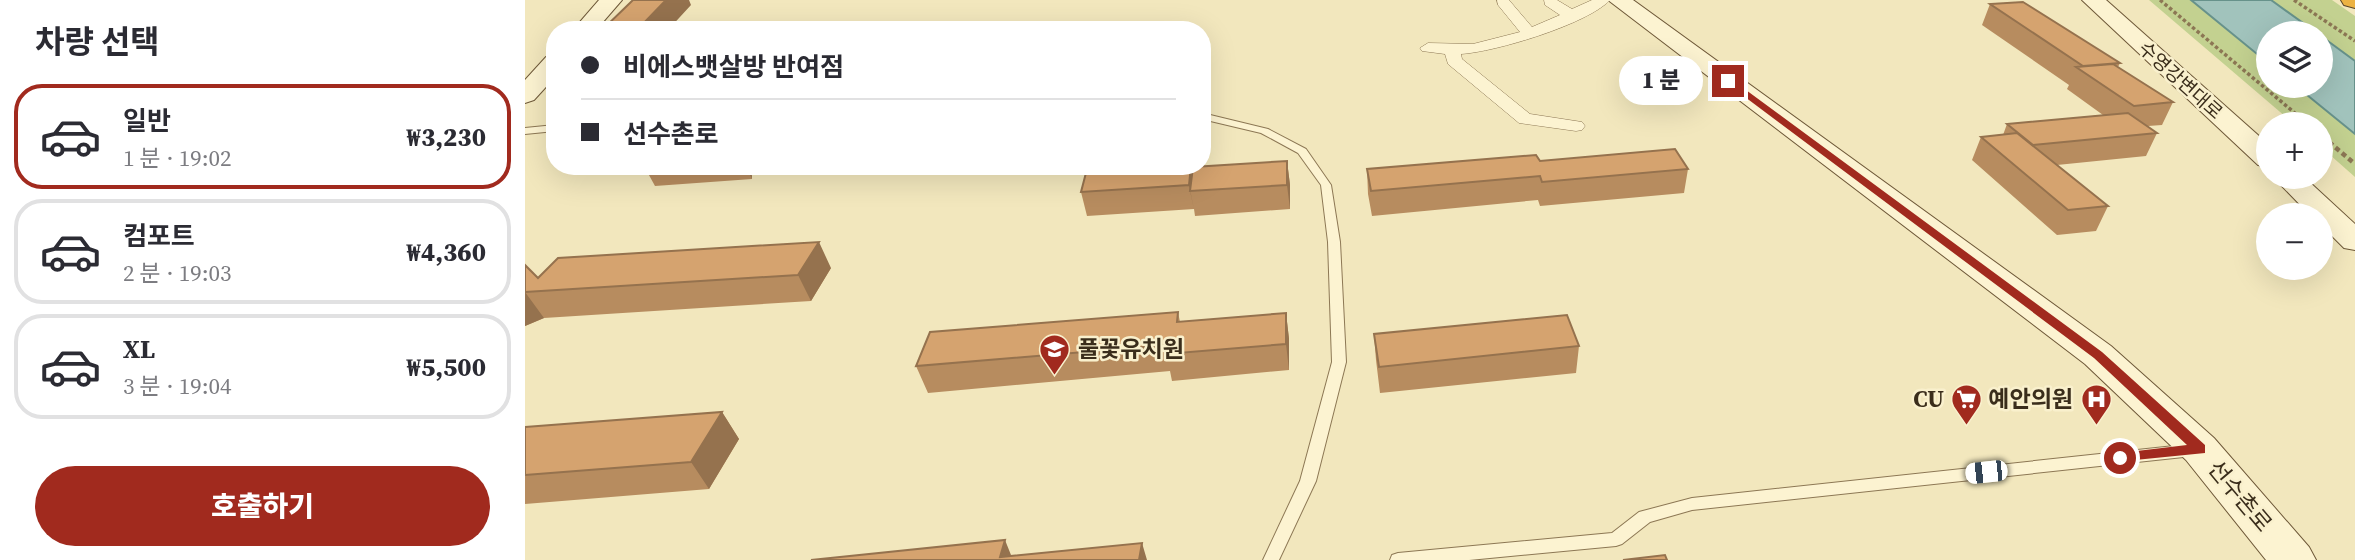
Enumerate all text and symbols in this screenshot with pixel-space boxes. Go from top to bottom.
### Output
text: 차량 선택 [35,20,160,64]
map controls [2256,21,2333,280]
button: layers [2256,21,2333,98]
street label: 수영강변대로 [2133,35,2229,125]
text: 비에스뱃살방 반여점 [623,49,844,85]
callout: 1 분 [1619,56,1703,106]
text: 1 분 [1642,64,1680,96]
route end [1712,65,1744,97]
text: 일반 [123,103,171,139]
icon: car [39,105,102,168]
button: + [2256,112,2333,189]
text: 선수촌로 [623,116,719,152]
text: ₩3,230 [407,119,486,155]
text: 1 분 · 19:02 [123,142,232,174]
button: − [2256,203,2333,280]
text: 컴포트 [123,218,195,254]
icon: car [39,220,102,283]
text: ₩4,360 [407,234,486,270]
text: 2 분 · 19:03 [123,257,232,289]
text: XL [123,331,155,367]
school or university icon: 풀꽃유치원 [1038,332,1072,376]
place label: 풀꽃유치원 [1078,333,1184,365]
icon: car [39,335,102,398]
text: ₩5,500 [407,349,486,385]
text: 3 분 · 19:04 [123,370,232,402]
supermarket icon: CU [1950,382,1984,426]
hospital icon: 예안의원 [2079,382,2113,426]
place label: CU [1913,383,1944,415]
place label: 예안의원 [1988,383,2073,415]
route start [2104,442,2136,474]
street label: 선수촌로 [2201,453,2279,539]
car [1965,459,2008,485]
button: 호출하기 [35,466,490,546]

